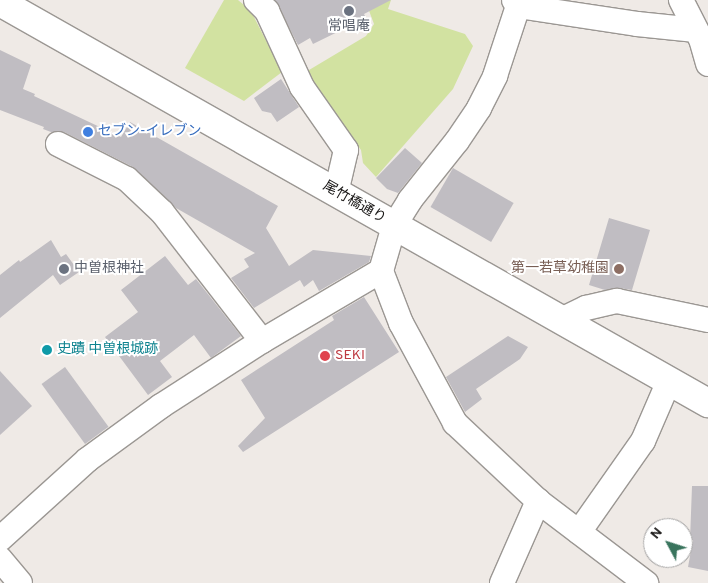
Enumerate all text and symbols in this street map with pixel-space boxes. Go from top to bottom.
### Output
marker: 常唱庵 [343,5,355,17]
place label: 常唱庵 [328,19,370,35]
place label: セブン-イレブン [98,124,202,140]
marker: セブン-イレブン [82,126,94,138]
street label: 尾竹橋通り [319,178,389,228]
place label: 中曽根神社 [74,261,144,277]
place label: 第一若草幼稚園 [511,261,609,277]
marker: 中曽根神社 [58,263,70,275]
marker: 第一若草幼稚園 [613,263,625,275]
place label: 史蹟 中曽根城跡 [57,342,158,358]
marker: 史蹟 中曽根城跡 [41,344,53,356]
place label: SEKI [335,348,365,364]
marker: SEKI [319,350,331,362]
north arrow [643,518,693,568]
text: N [647,524,667,543]

